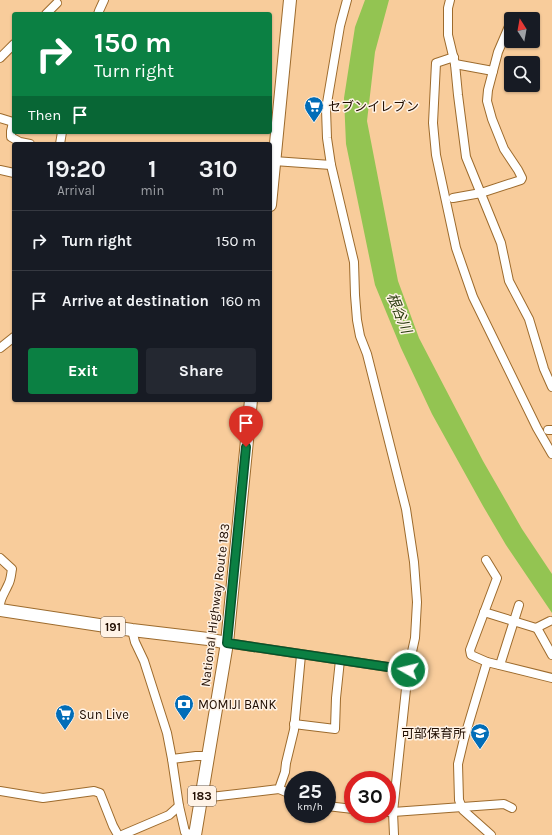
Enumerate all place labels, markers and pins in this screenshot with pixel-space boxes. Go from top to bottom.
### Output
supermarket icon: セブンイレブン [303,95,325,123]
place label: セブンイレブン [328,99,419,114]
pin [229,406,263,447]
bank icon: MOMIJI BANK [173,693,195,721]
place label: MOMIJI BANK [198,697,276,712]
supermarket icon: Sun Live [54,703,76,731]
place label: Sun Live [79,707,129,722]
school or university icon: 可部保育所 [469,722,491,750]
place label: 可部保育所 [401,726,466,741]

